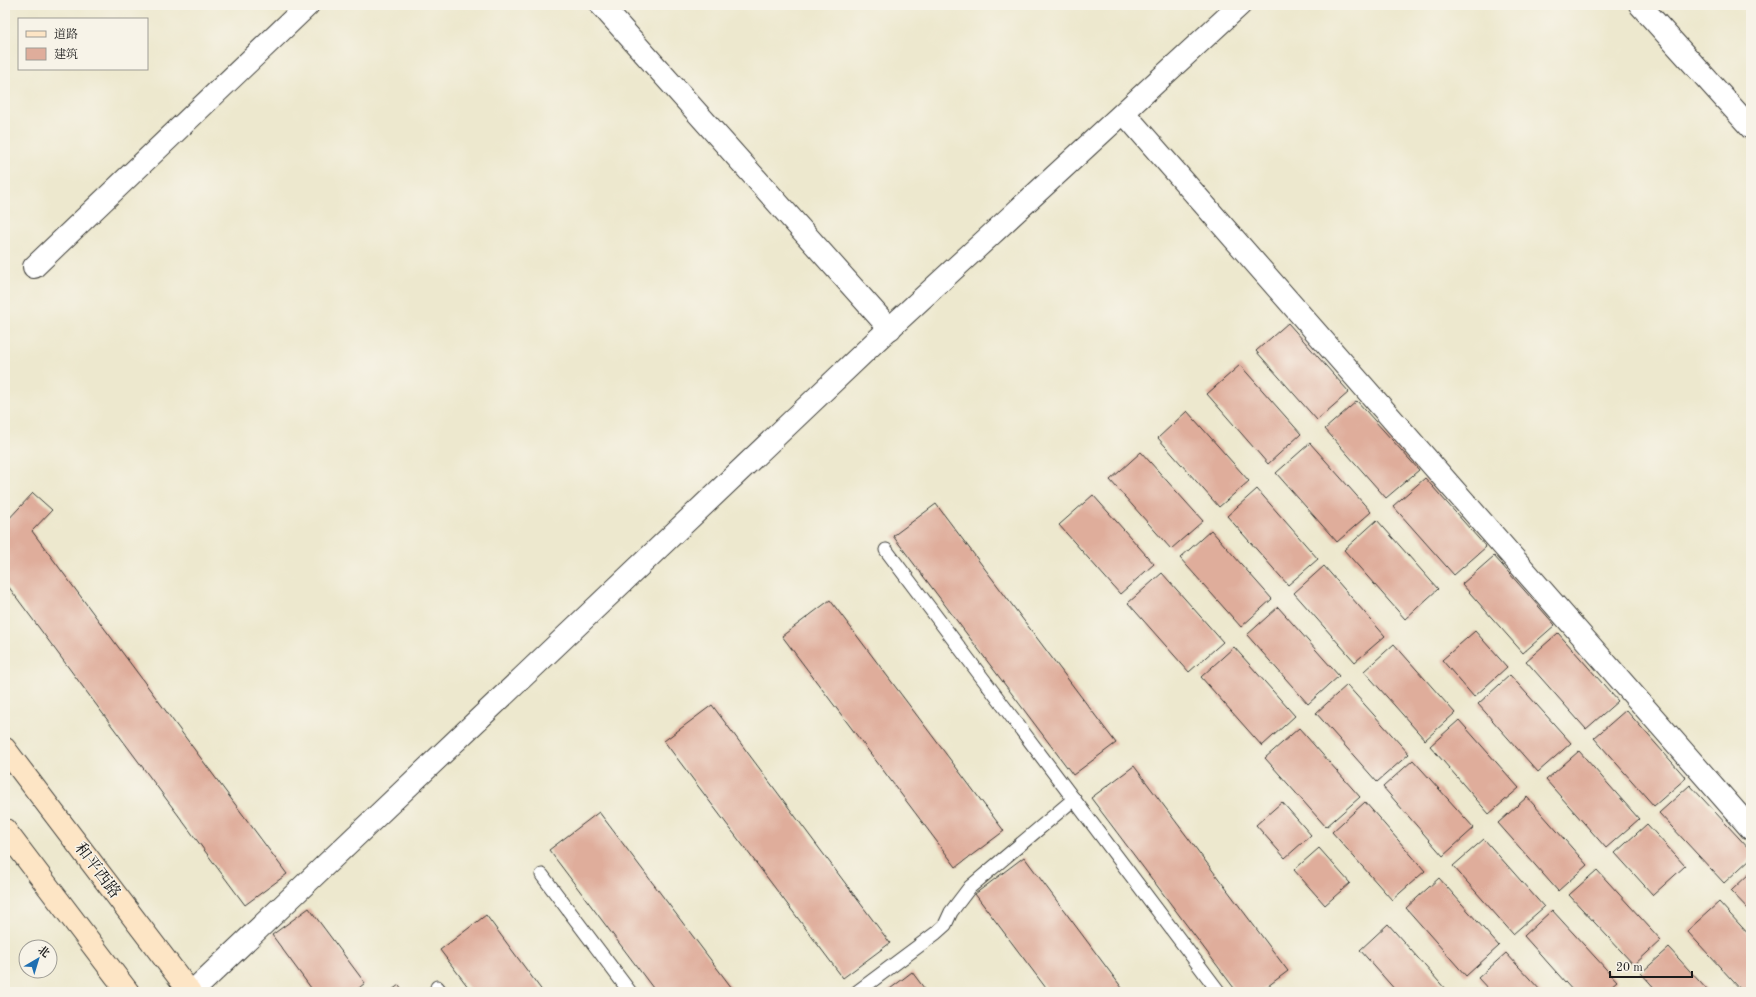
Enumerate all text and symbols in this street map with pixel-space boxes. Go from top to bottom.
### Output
legend [18,18,148,70]
text: 道路 [54,27,78,41]
text: 建筑 [54,47,78,61]
street label: 和平西路 [71,839,124,901]
north arrow [18,939,58,979]
text: 北 [36,944,52,960]
scale bar [1610,953,1692,979]
text: 20 m [1616,962,1643,974]

